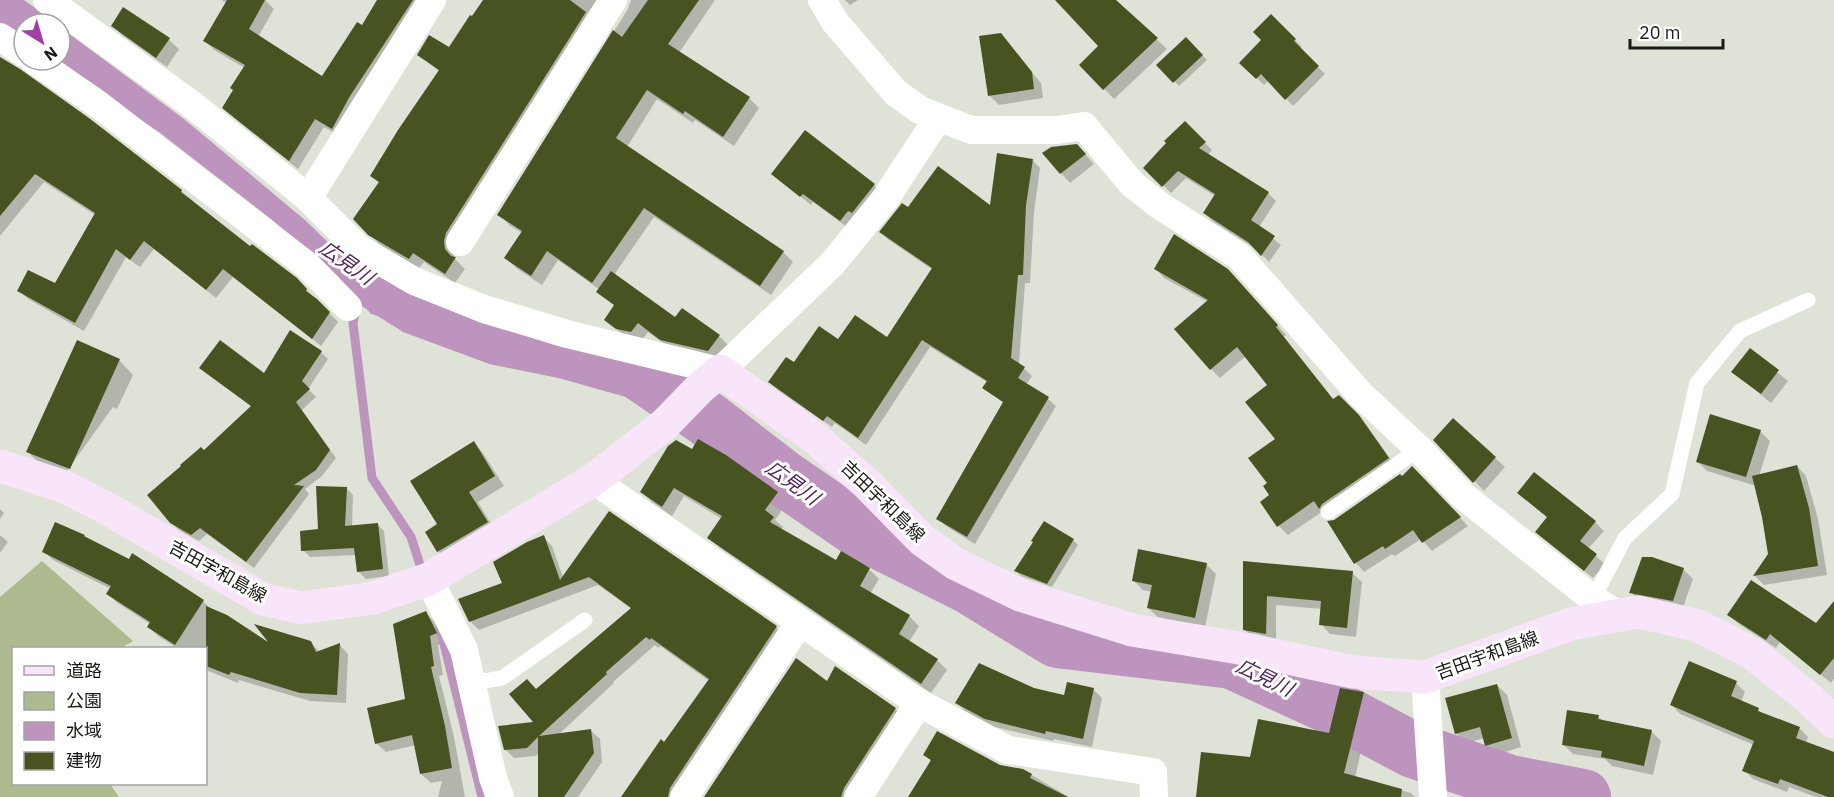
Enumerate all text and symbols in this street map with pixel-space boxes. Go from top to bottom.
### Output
north arrow [12,12,72,72]
scale bar [1630,12,1723,50]
text: 20 m [1639,21,1681,44]
text: N [40,43,62,65]
water label: 広見川 [315,234,381,291]
water label: 広見川 [761,453,827,512]
street label: 吉田宇和島線 [836,455,930,547]
street label: 吉田宇和島線 [165,535,271,607]
street label: 吉田宇和島線 [1432,626,1542,684]
legend [12,647,207,785]
water label: 広見川 [1232,652,1300,703]
text: 道路 [66,659,102,682]
text: 公園 [66,689,102,712]
text: 水域 [66,719,102,742]
text: 建物 [66,749,102,772]

